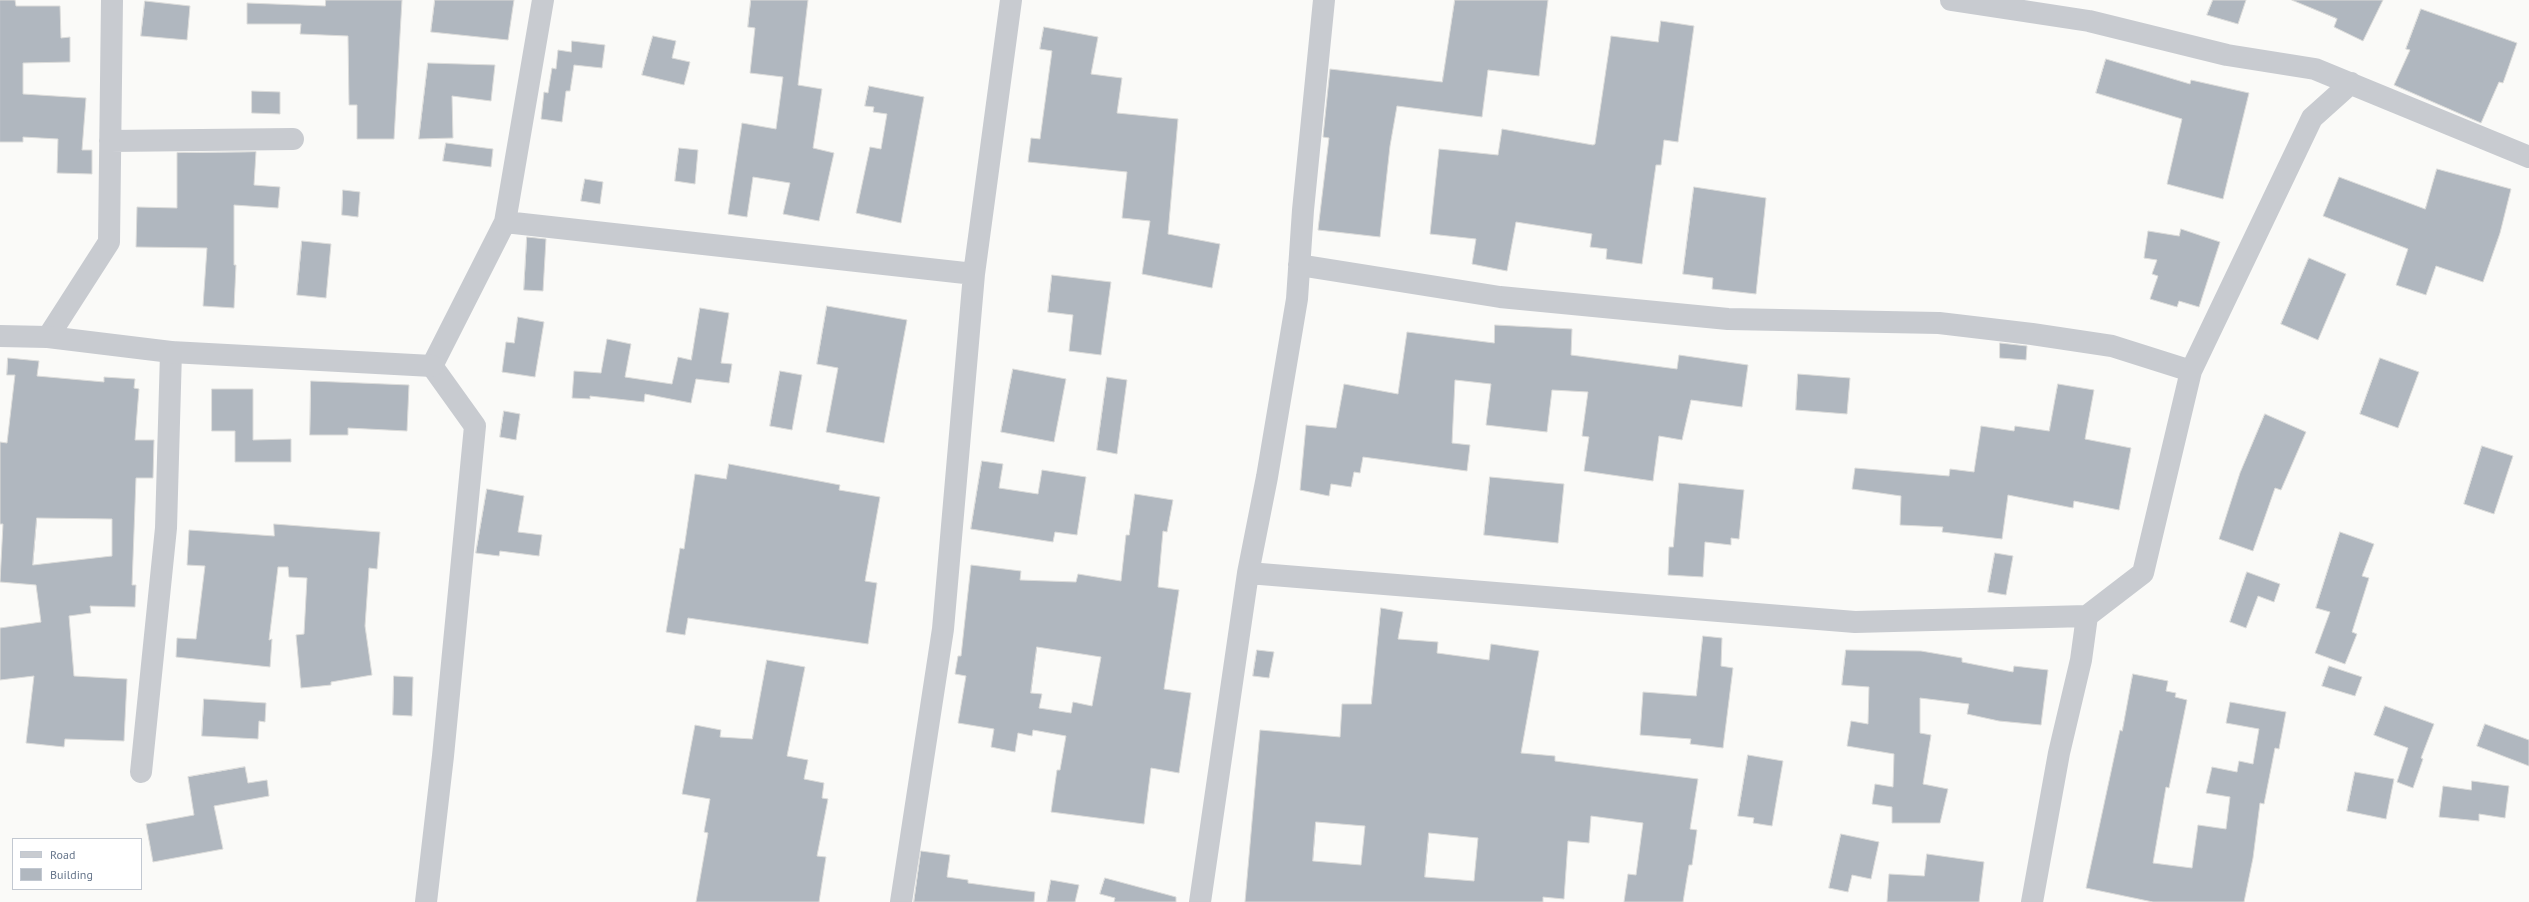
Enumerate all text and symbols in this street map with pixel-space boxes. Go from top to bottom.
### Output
legend [12,838,142,890]
text: Road [50,847,75,862]
text: Building [50,867,93,882]

